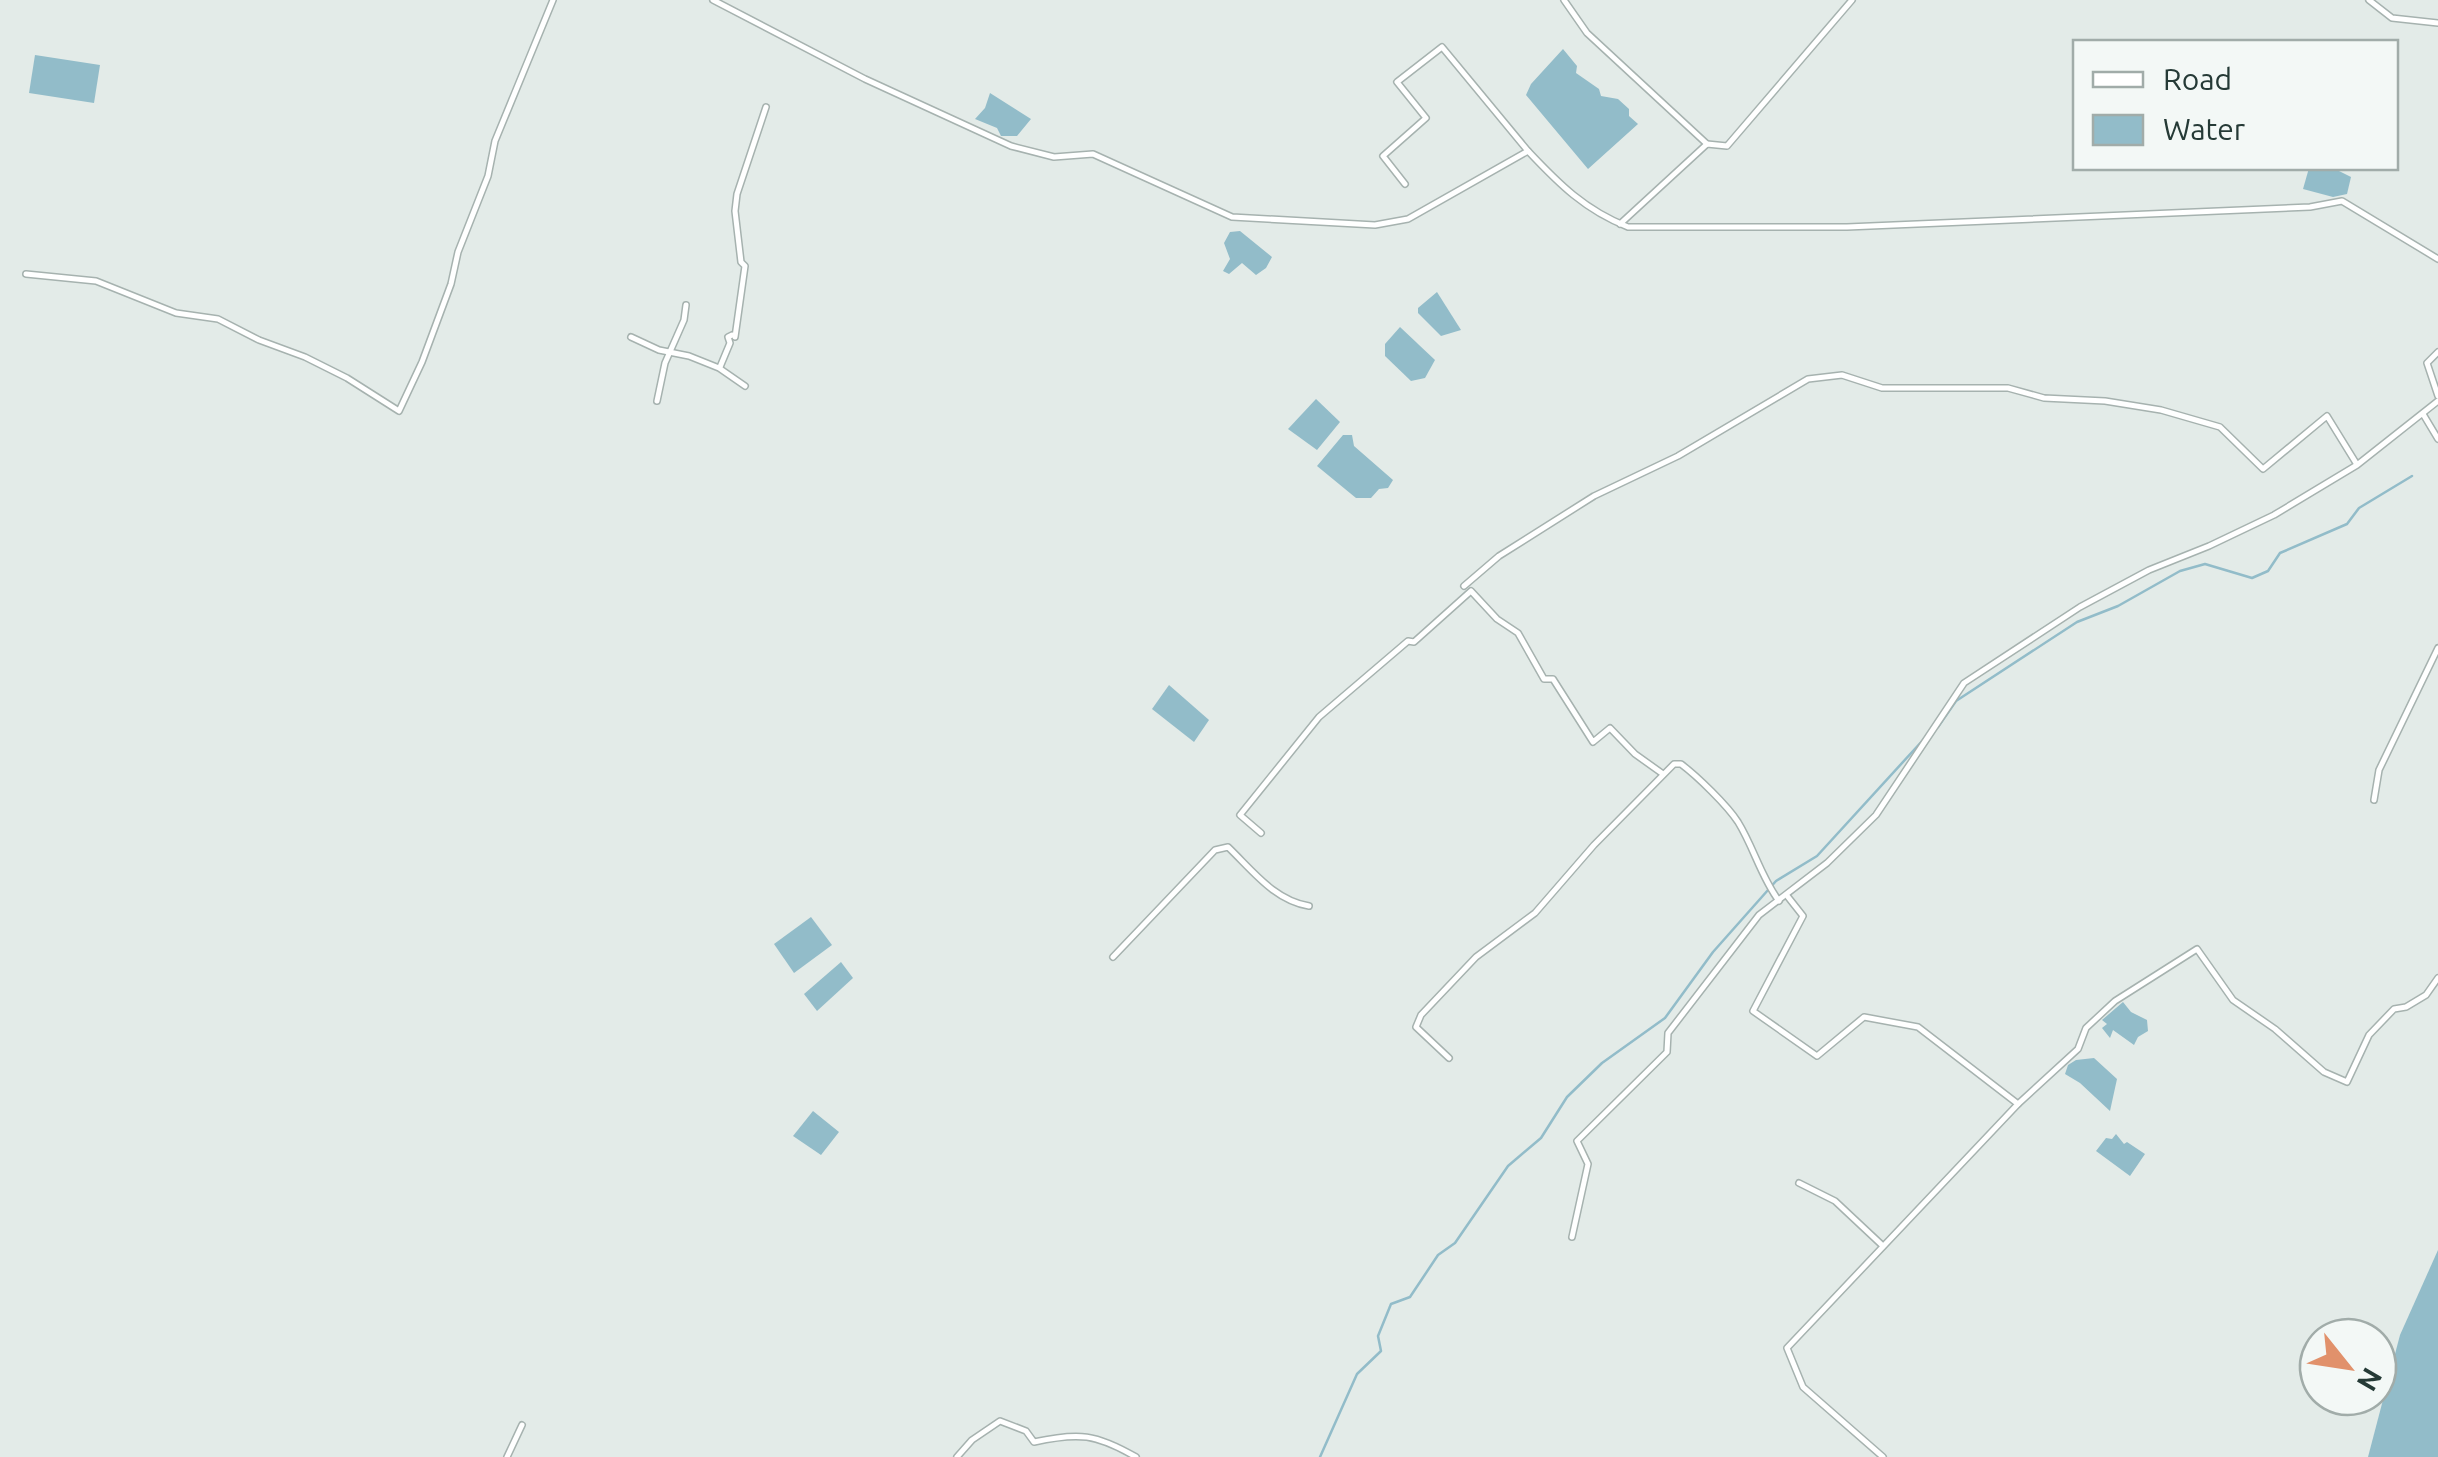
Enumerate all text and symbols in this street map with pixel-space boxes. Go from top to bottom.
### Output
legend [2073,40,2398,170]
text: Road [2163,62,2232,96]
text: Water [2163,112,2246,146]
north arrow [2298,1317,2398,1417]
text: N [2351,1363,2389,1397]

